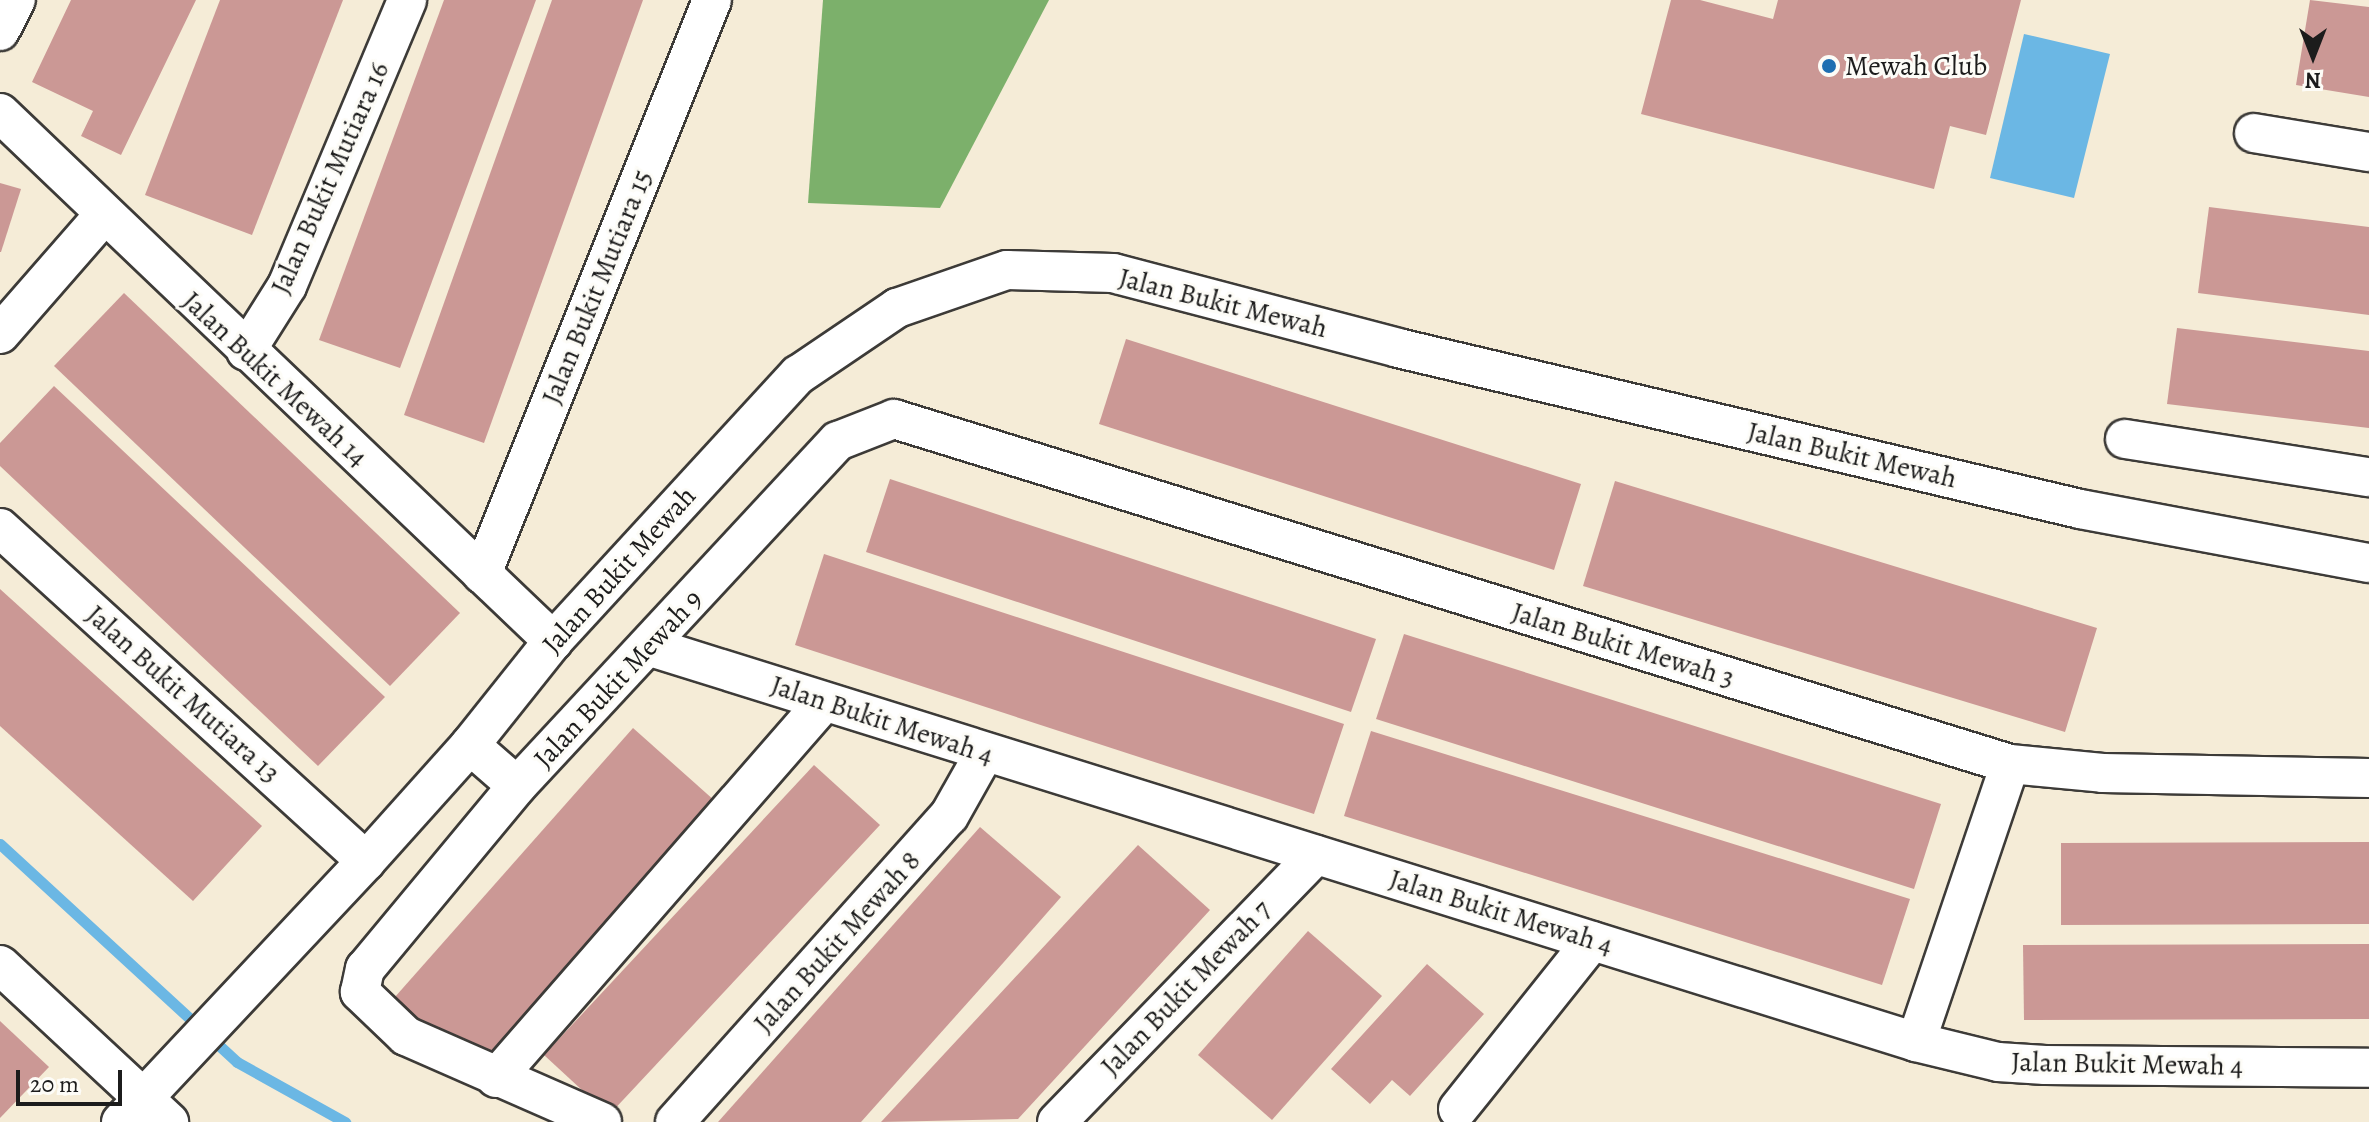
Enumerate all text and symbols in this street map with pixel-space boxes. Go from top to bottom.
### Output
north arrow [2273,16,2353,96]
place label: Mewah Club [1845,49,1987,83]
street label: Jalan Bukit Mutiara 16 [264,57,396,299]
marker: Mewah Club [1820,57,1838,75]
text: N [2305,65,2321,95]
street label: Jalan Bukit Mutiara 15 [535,165,659,409]
street label: Jalan Bukit Mewah [1115,261,1331,345]
street label: Jalan Bukit Mewah 14 [175,284,375,474]
street label: Jalan Bukit Mewah [1744,415,1960,495]
street label: Jalan Bukit Mewah [535,479,703,661]
street label: Jalan Bukit Mewah 9 [527,583,709,775]
street label: Jalan Bukit Mewah 3 [1508,595,1738,695]
street label: Jalan Bukit Mutiara 13 [79,598,287,790]
street label: Jalan Bukit Mewah 4 [767,668,997,772]
street label: Jalan Bukit Mewah 8 [747,844,927,1040]
street label: Jalan Bukit Mewah 4 [1385,862,1617,962]
street label: Jalan Bukit Mewah 7 [1094,893,1278,1083]
street label: Jalan Bukit Mewah 4 [2011,1045,2243,1083]
scale bar [20,1054,126,1104]
text: 20 m [30,1068,79,1100]

